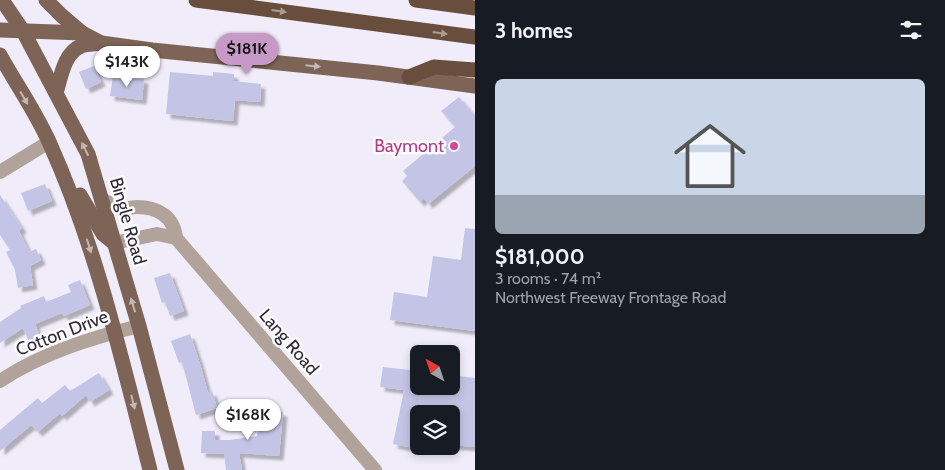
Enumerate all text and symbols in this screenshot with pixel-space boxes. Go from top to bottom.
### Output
one-way arrow [271,7,287,15]
icon: filters [897,16,925,44]
text: 3 homes [495,18,573,43]
one-way arrow [433,29,449,37]
pin: $181K [212,32,282,75]
text: $181K [227,39,267,58]
pin: $143K [92,46,162,88]
text: $143K [105,52,149,71]
one-way arrow [305,63,321,71]
one-way arrow [20,90,28,105]
icon: home [665,111,755,201]
place label: Baymont [374,135,444,157]
marker: Baymont [448,140,460,152]
one-way arrow [81,142,89,157]
street label: Bingle Road [105,175,151,267]
one-way arrow [86,239,94,254]
text: $181,000 [495,244,585,269]
text: 3 rooms · 74 m² [495,269,601,288]
text: Northwest Freeway Frontage Road [495,288,726,307]
one-way arrow [128,297,136,312]
street label: Cotton Drive [13,305,111,361]
street label: Lang Road [255,305,323,379]
north arrow [410,345,460,395]
map controls [410,345,460,455]
one-way arrow [129,395,137,410]
pin: $168K [213,398,283,441]
text: $168K [226,405,270,424]
button: layers [410,405,460,455]

